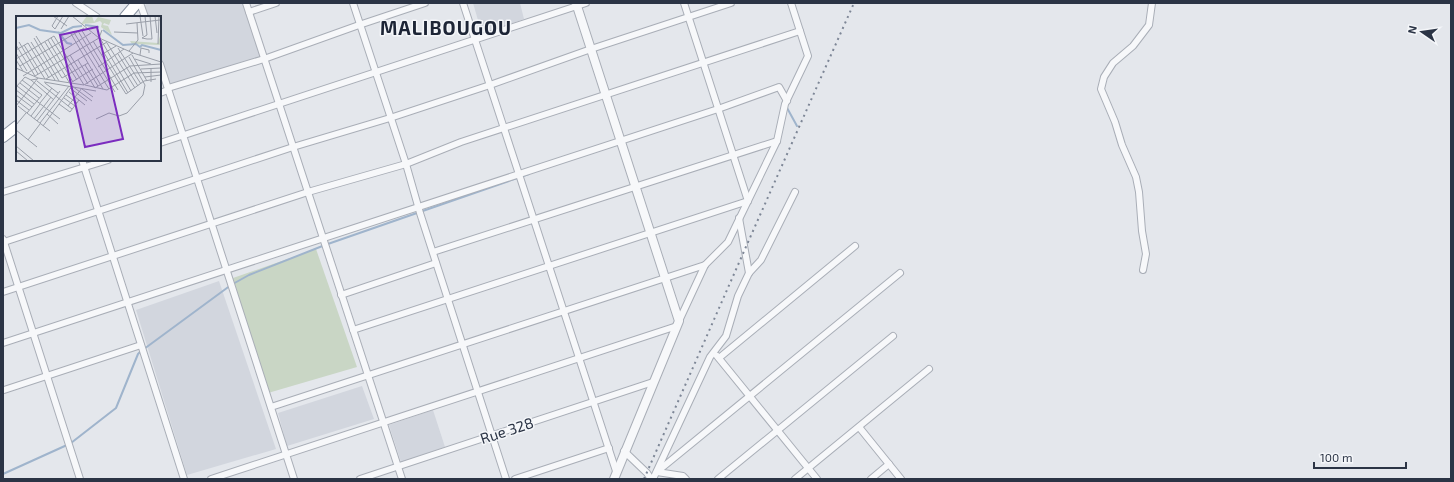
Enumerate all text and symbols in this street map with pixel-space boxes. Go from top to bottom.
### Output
north arrow [1402,12,1442,52]
inset map [16,16,161,161]
district label: MALIBOUGOU [380,16,512,39]
text: N [1405,24,1419,35]
street label: Rue 328 [478,413,536,447]
scale bar [1314,444,1406,470]
text: 100 m [1320,450,1352,464]

